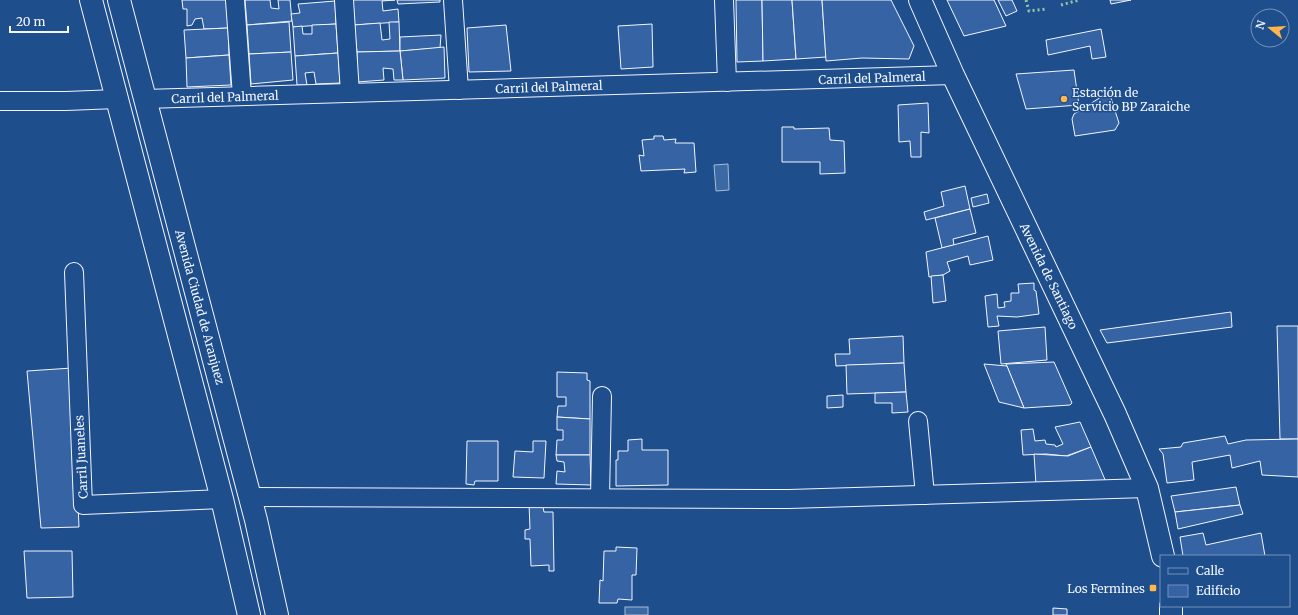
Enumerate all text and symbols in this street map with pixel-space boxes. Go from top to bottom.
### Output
scale bar [10,8,68,34]
north arrow [1250,8,1290,48]
text: 20 m [16,14,45,29]
text: N [1252,18,1269,31]
street label: Carril del Palmeral [818,69,926,87]
street label: Carril del Palmeral [495,78,603,96]
place label: Estación de Servicio BP Zaraiche [1072,85,1190,114]
street label: Carril del Palmeral [171,88,279,106]
marker: Estación de Servicio BP Zaraiche [1059,94,1069,104]
street label: Avenida de Santiago [1016,220,1081,332]
street label: Avenida Ciudad de Aranjuez [172,227,228,387]
street label: Carril Juaneles [71,415,91,499]
legend [1160,555,1290,607]
text: Calle [1196,563,1224,578]
place label: Los Fermines [1067,581,1145,596]
marker: Los Fermines [1148,583,1158,593]
text: Edificio [1196,583,1240,598]

